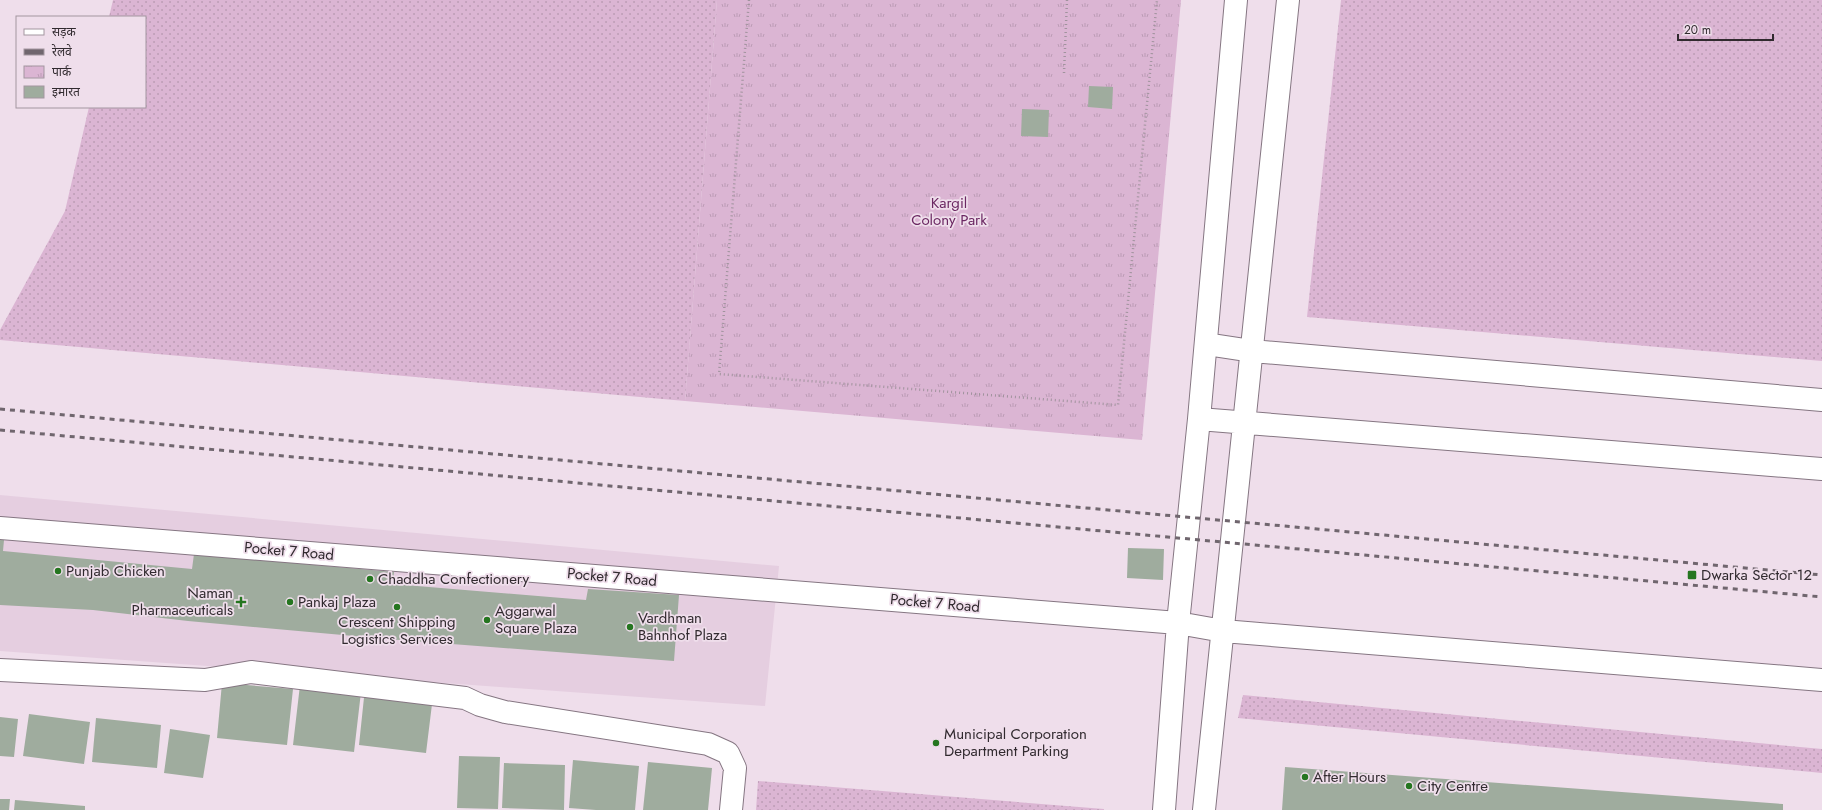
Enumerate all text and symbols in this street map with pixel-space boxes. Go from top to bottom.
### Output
legend [16,16,146,108]
scale bar [1678,16,1773,42]
text: 20 m [1684,21,1711,39]
text: सड़क [52,23,77,41]
text: रेलवे [52,43,72,61]
text: पार्क [52,63,72,81]
text: इमारत [52,83,81,101]
park label: Kargil Colony Park [911,192,987,231]
street label: Pocket 7 Road [243,536,335,566]
place label: Punjab Chicken [66,560,165,582]
street label: Pocket 7 Road [566,562,658,592]
place label: Dwarka Sector 12 [1701,564,1812,586]
marker: Punjab Chicken [53,566,63,576]
place label: Chaddha Confectionery [378,568,529,590]
marker: Dwarka Sector 12 [1686,569,1698,581]
marker: Chaddha Confectionery [365,574,375,584]
place label: Naman Pharmaceuticals [131,582,233,621]
street label: Pocket 7 Road [889,588,981,618]
place label: Pankaj Plaza [298,591,376,613]
marker: Naman Pharmaceuticals [236,597,246,607]
marker: Pankaj Plaza [285,597,295,607]
place label: Aggarwal Square Plaza [495,600,577,639]
marker: Crescent Shipping Logistics Services [392,602,402,612]
place label: Vardhman Bahnhof Plaza [638,607,727,646]
place label: Crescent Shipping Logistics Services [338,611,456,650]
marker: Aggarwal Square Plaza [482,615,492,625]
marker: Vardhman Bahnhof Plaza [625,622,635,632]
place label: Municipal Corporation Department Parking [944,723,1087,762]
marker: Municipal Corporation Department Parking [931,738,941,748]
place label: After Hours [1313,766,1386,788]
marker: After Hours [1300,772,1310,782]
place label: City Centre [1417,775,1488,797]
marker: City Centre [1404,781,1414,791]

